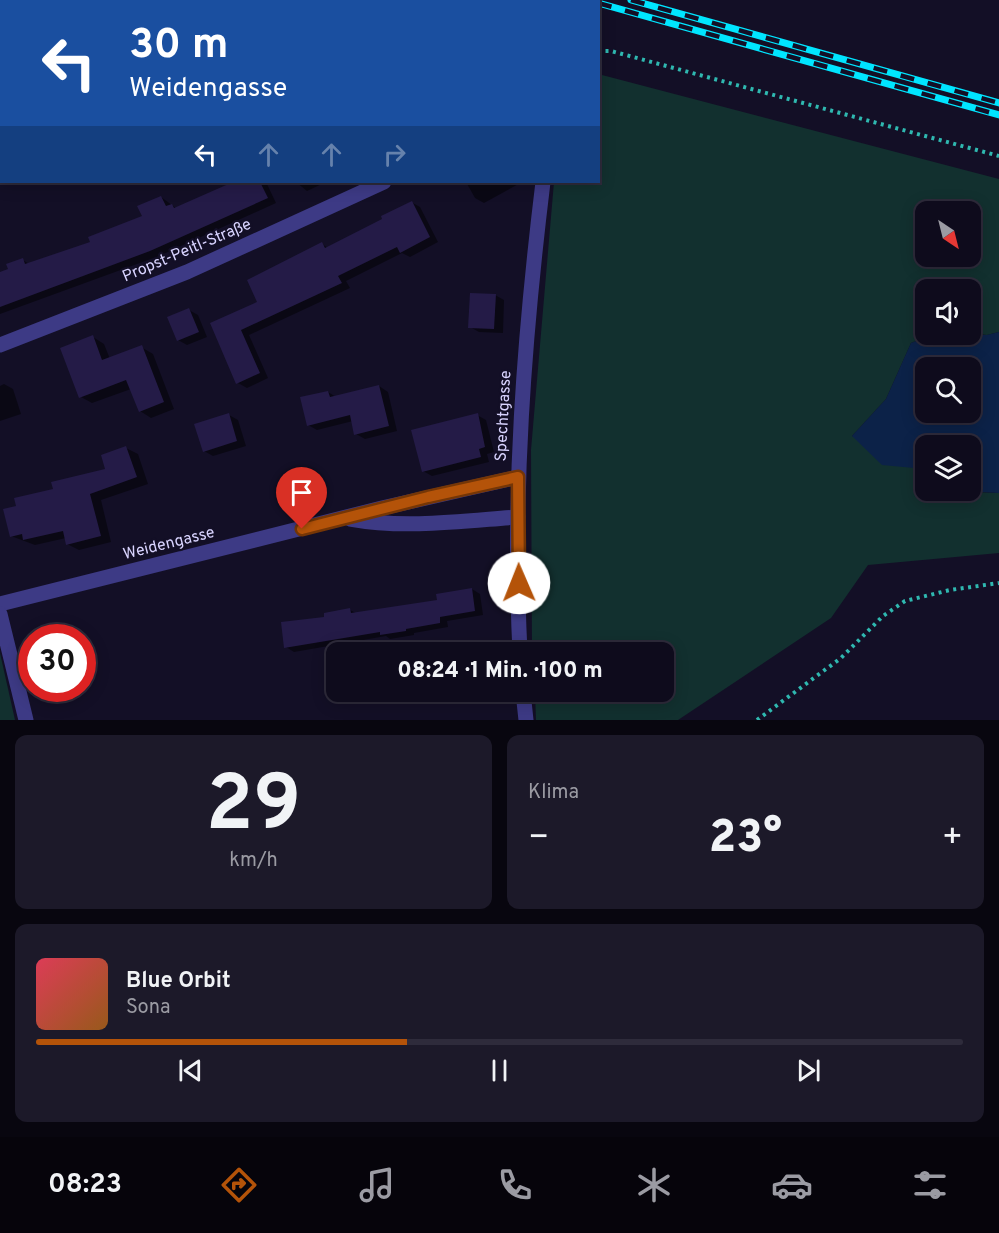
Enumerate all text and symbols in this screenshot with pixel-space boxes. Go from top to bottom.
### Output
text: 30 m [129,20,228,73]
icon: left [30,24,108,102]
text: Weidengasse [129,72,287,106]
icon: left [189,138,222,171]
icon: ahead [252,138,285,171]
icon: ahead [315,138,348,171]
icon: right [378,138,411,171]
north arrow [915,201,981,267]
map controls [915,201,981,501]
street label: Propst-Peitl-Straße [120,215,254,287]
button: sound [915,279,981,345]
button: search [915,357,981,423]
street label: Spechtgasse [492,370,516,462]
button: layers [915,435,981,501]
pin [276,467,327,529]
icon: arrive [285,476,318,509]
street label: Weidengasse [121,523,217,565]
position arrow [487,551,551,615]
speed limit sign: 30 [18,624,96,702]
text: 08:24 · 1 Min. · 100 m [397,658,603,685]
text: 29 [206,759,301,858]
text: Klima [528,780,579,806]
text: 23° [709,811,782,868]
text: − [528,818,549,860]
text: + [942,818,963,860]
text: km/h [229,848,278,874]
text: Blue Orbit [126,968,231,995]
text: Sona [126,995,171,1021]
icon: previous [174,1054,207,1087]
icon: pause [483,1054,516,1087]
icon: next [792,1054,825,1087]
icon: directions [218,1164,260,1206]
icon: music [356,1164,398,1206]
icon: phone [494,1164,536,1206]
icon: climate [633,1164,675,1206]
icon: car [771,1164,813,1206]
icon: filters [909,1164,951,1206]
text: 08:23 [48,1168,122,1202]

